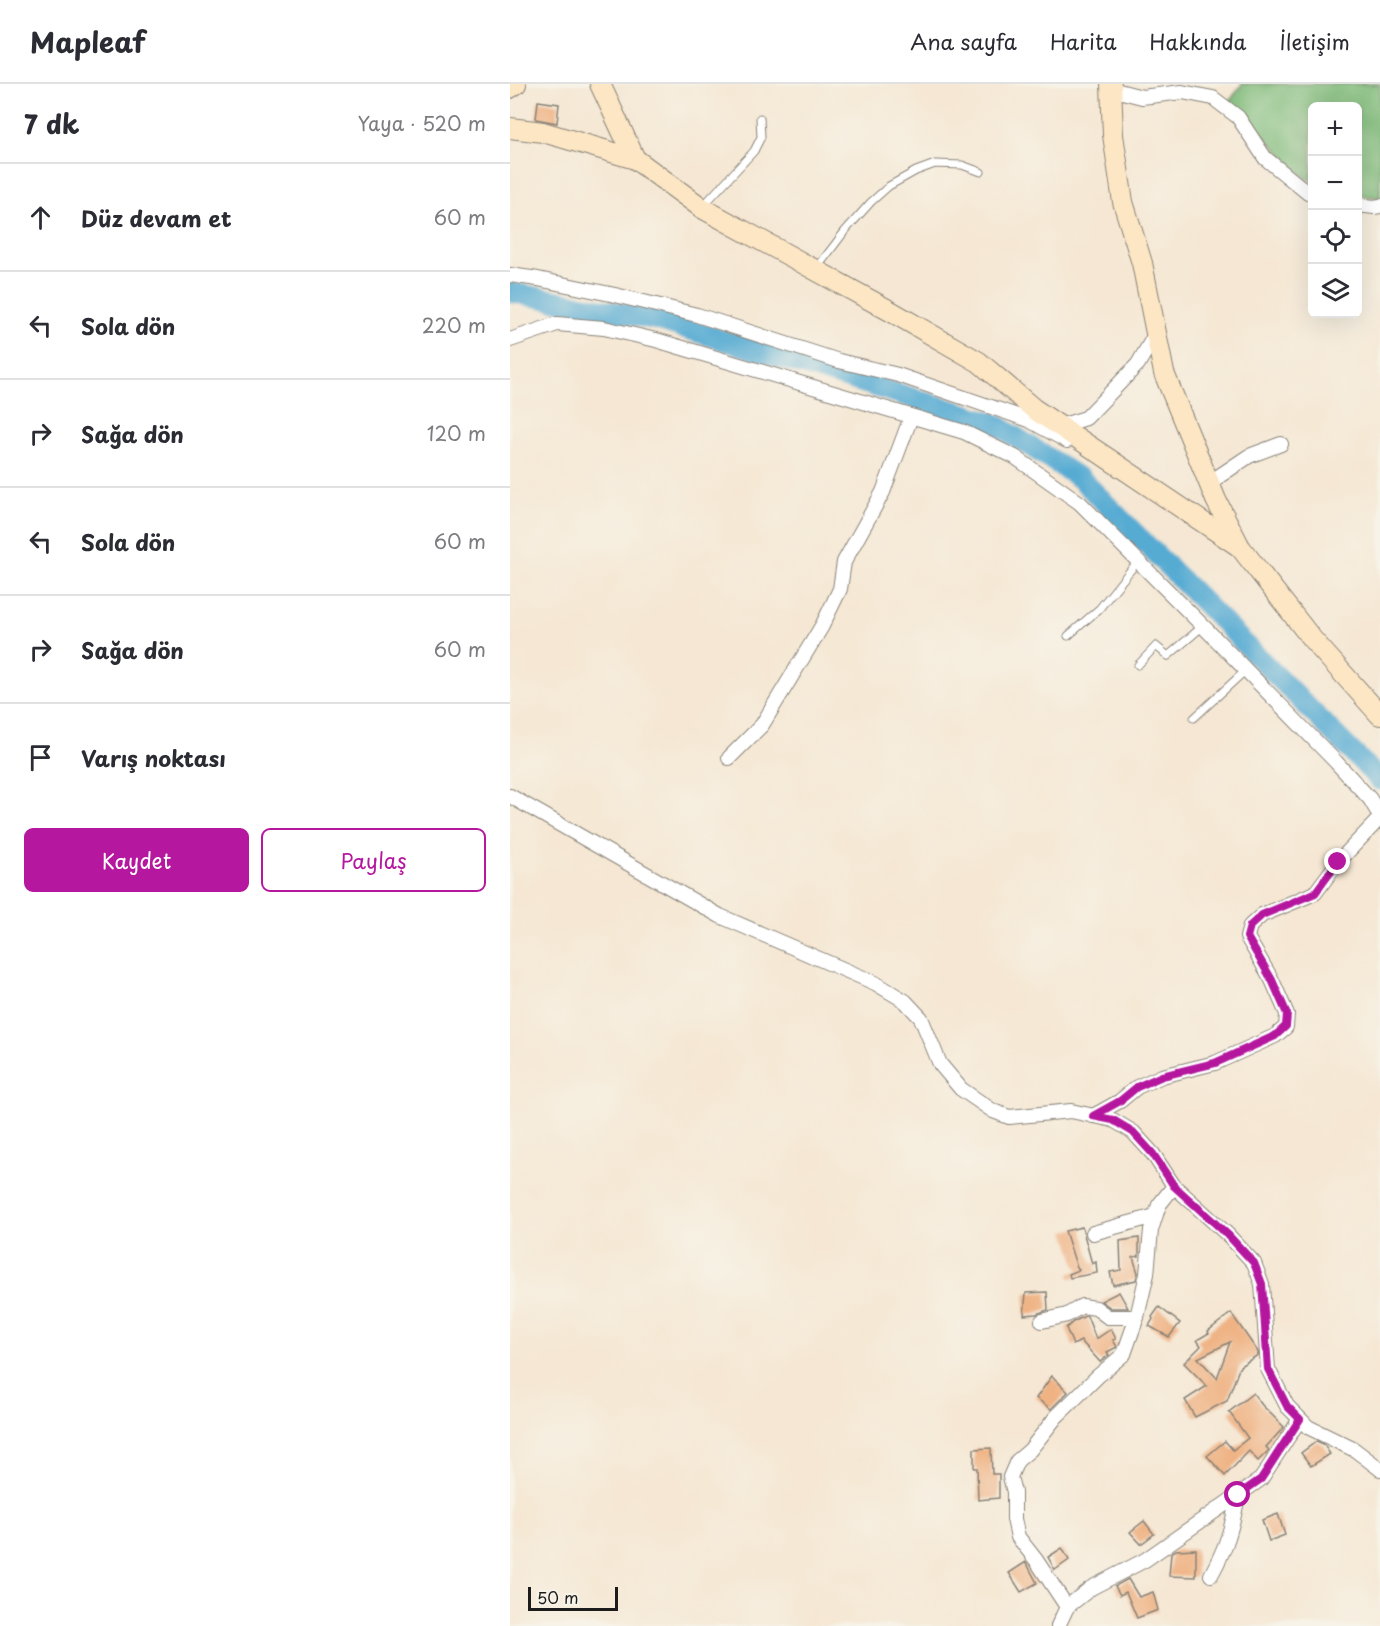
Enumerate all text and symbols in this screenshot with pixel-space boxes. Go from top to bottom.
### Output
text: Mapleaf [30,20,146,63]
text: Ana sayfa [910,25,1017,57]
text: Harita [1050,25,1117,57]
text: Hakkında [1150,25,1246,57]
text: İletişim [1279,25,1350,57]
map controls [1308,102,1362,318]
button: + [1308,102,1362,156]
text: 7 dk [24,104,79,143]
text: Yaya · 520 m [358,108,486,138]
button: − [1308,156,1362,210]
icon: ahead [24,201,57,234]
text: Düz devam et [81,201,232,234]
text: 60 m [434,202,486,232]
button: locate [1308,210,1362,264]
button: layers [1308,264,1362,318]
icon: left [24,309,57,342]
text: Sola dön [81,309,175,342]
text: 220 m [422,310,486,340]
icon: right [24,417,57,450]
text: Sağa dön [81,417,184,450]
text: 120 m [427,418,486,448]
icon: left [24,525,57,558]
text: Sola dön [81,525,175,558]
text: 60 m [434,526,486,556]
icon: right [24,633,57,666]
text: Sağa dön [81,633,184,666]
text: 60 m [434,634,486,664]
icon: arrive [24,741,57,774]
text: Varış noktası [81,741,226,774]
button: Kaydet [24,828,249,892]
button: Paylaş [261,828,486,892]
route end [1324,848,1350,874]
route start [1224,1481,1250,1507]
scale bar [528,1584,618,1612]
text: 50 m [537,1585,578,1609]

